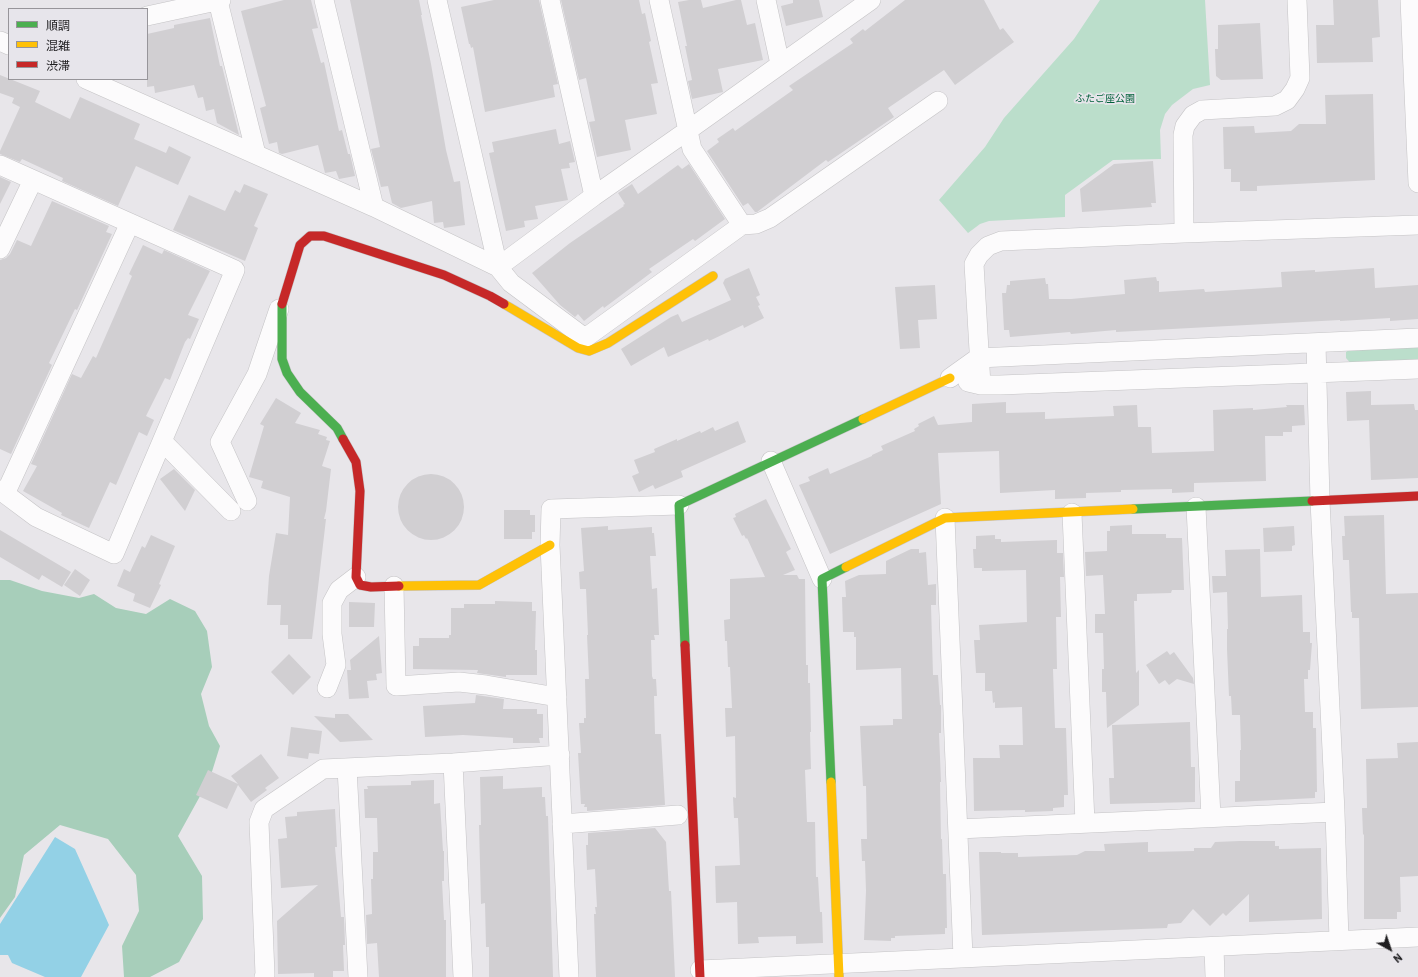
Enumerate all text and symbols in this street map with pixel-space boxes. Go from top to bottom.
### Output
legend [8,8,148,80]
text: 順調 [46,18,70,32]
text: 混雑 [46,38,70,52]
text: 渋滞 [46,58,70,72]
park label: ふたご座公園 [1075,93,1135,105]
north arrow [1370,929,1410,969]
text: N [1391,951,1405,966]

